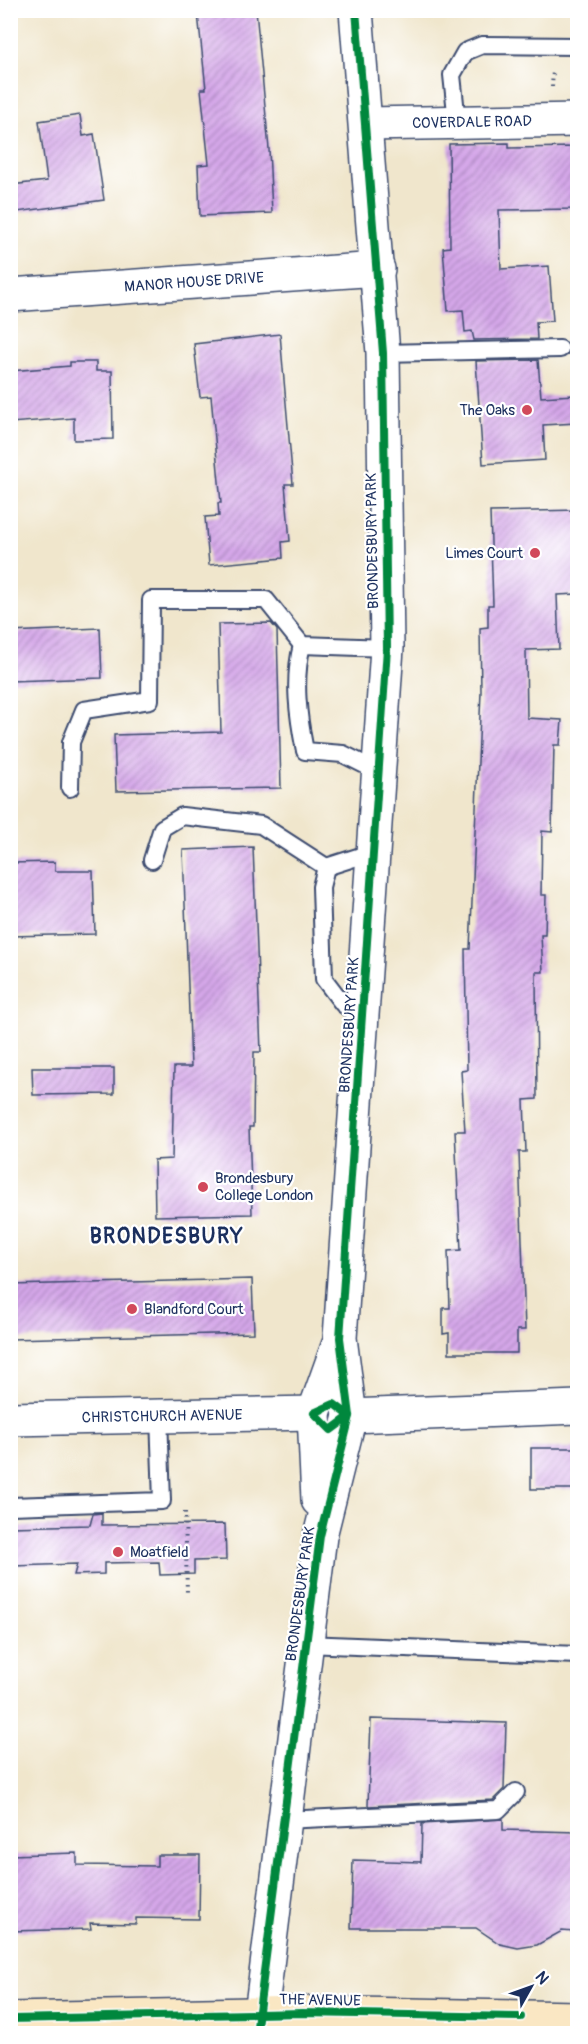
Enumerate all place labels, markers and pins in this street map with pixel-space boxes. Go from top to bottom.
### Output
place label: The Oaks [460,401,515,420]
marker: The Oaks [520,403,534,417]
place label: Limes Court [445,544,524,563]
marker: Limes Court [528,546,542,560]
place label: Brondesbury College London [215,1169,313,1205]
marker: Brondesbury College London [196,1180,210,1194]
place label: Blandford Court [144,1300,245,1319]
marker: Blandford Court [125,1302,139,1316]
place label: Moatfield [130,1543,189,1562]
marker: Moatfield [111,1545,125,1559]

